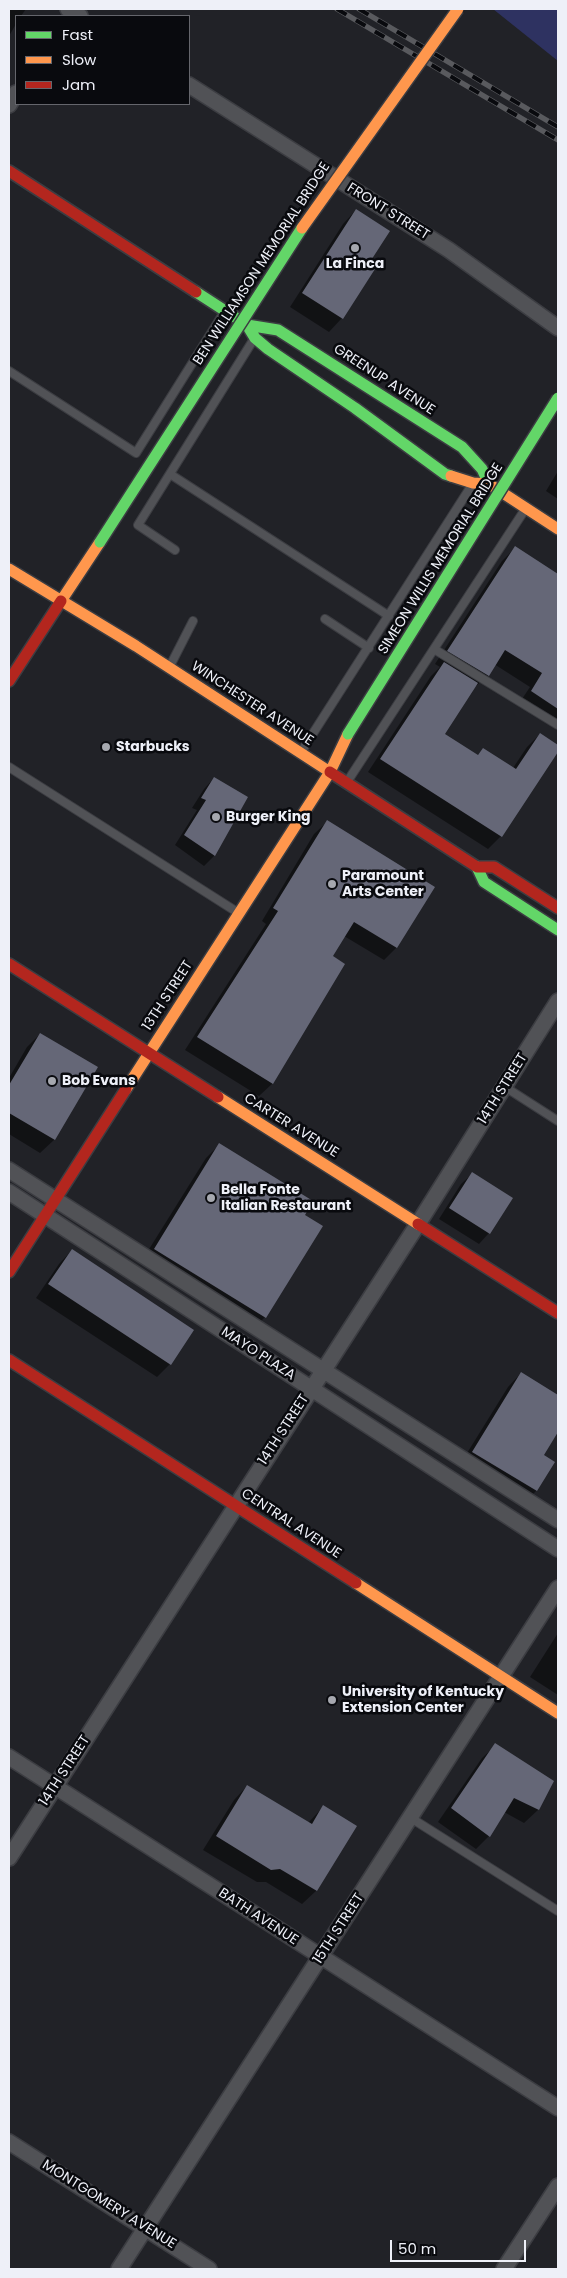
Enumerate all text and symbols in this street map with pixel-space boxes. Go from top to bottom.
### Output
legend [15,15,190,105]
text: Fast [62,24,93,45]
text: Slow [62,49,96,70]
text: Jam [62,74,96,95]
street label: BEN WILLIAMSON MEMORIAL BRIDGE [190,160,334,368]
street label: FRONT STREET [344,180,432,244]
marker: La Finca [349,242,361,254]
place label: La Finca [326,256,384,272]
street label: GREENUP AVENUE [330,341,438,419]
street label: SIMEON WILLIS MEMORIAL BRIDGE [375,460,507,658]
street label: WINCHESTER AVENUE [188,658,316,750]
place label: Starbucks [116,739,190,755]
marker: Starbucks [100,741,112,753]
place label: Burger King [226,809,311,825]
marker: Burger King [210,811,222,823]
place label: Paramount Arts Center [342,868,424,900]
marker: Paramount Arts Center [326,878,338,890]
street label: 13TH STREET [139,958,197,1034]
street label: 14TH STREET [475,1050,531,1128]
place label: Bob Evans [62,1073,136,1089]
marker: Bob Evans [46,1075,58,1087]
street label: CARTER AVENUE [241,1090,341,1162]
place label: Bella Fonte Italian Restaurant [221,1182,351,1214]
marker: Bella Fonte Italian Restaurant [205,1192,217,1204]
street label: MAYO PLAZA [218,1324,298,1384]
street label: 14TH STREET [255,1392,313,1468]
street label: CENTRAL AVENUE [238,1485,344,1563]
place label: University of Kentucky Extension Center [342,1684,504,1716]
marker: University of Kentucky Extension Center [326,1694,338,1706]
street label: 14TH STREET [36,1733,94,1809]
street label: BATH AVENUE [215,1885,301,1949]
street label: 15TH STREET [310,1891,368,1967]
street label: MONTGOMERY AVENUE [39,2157,179,2253]
scale bar [392,2230,528,2262]
text: 50 m [398,2238,436,2259]

